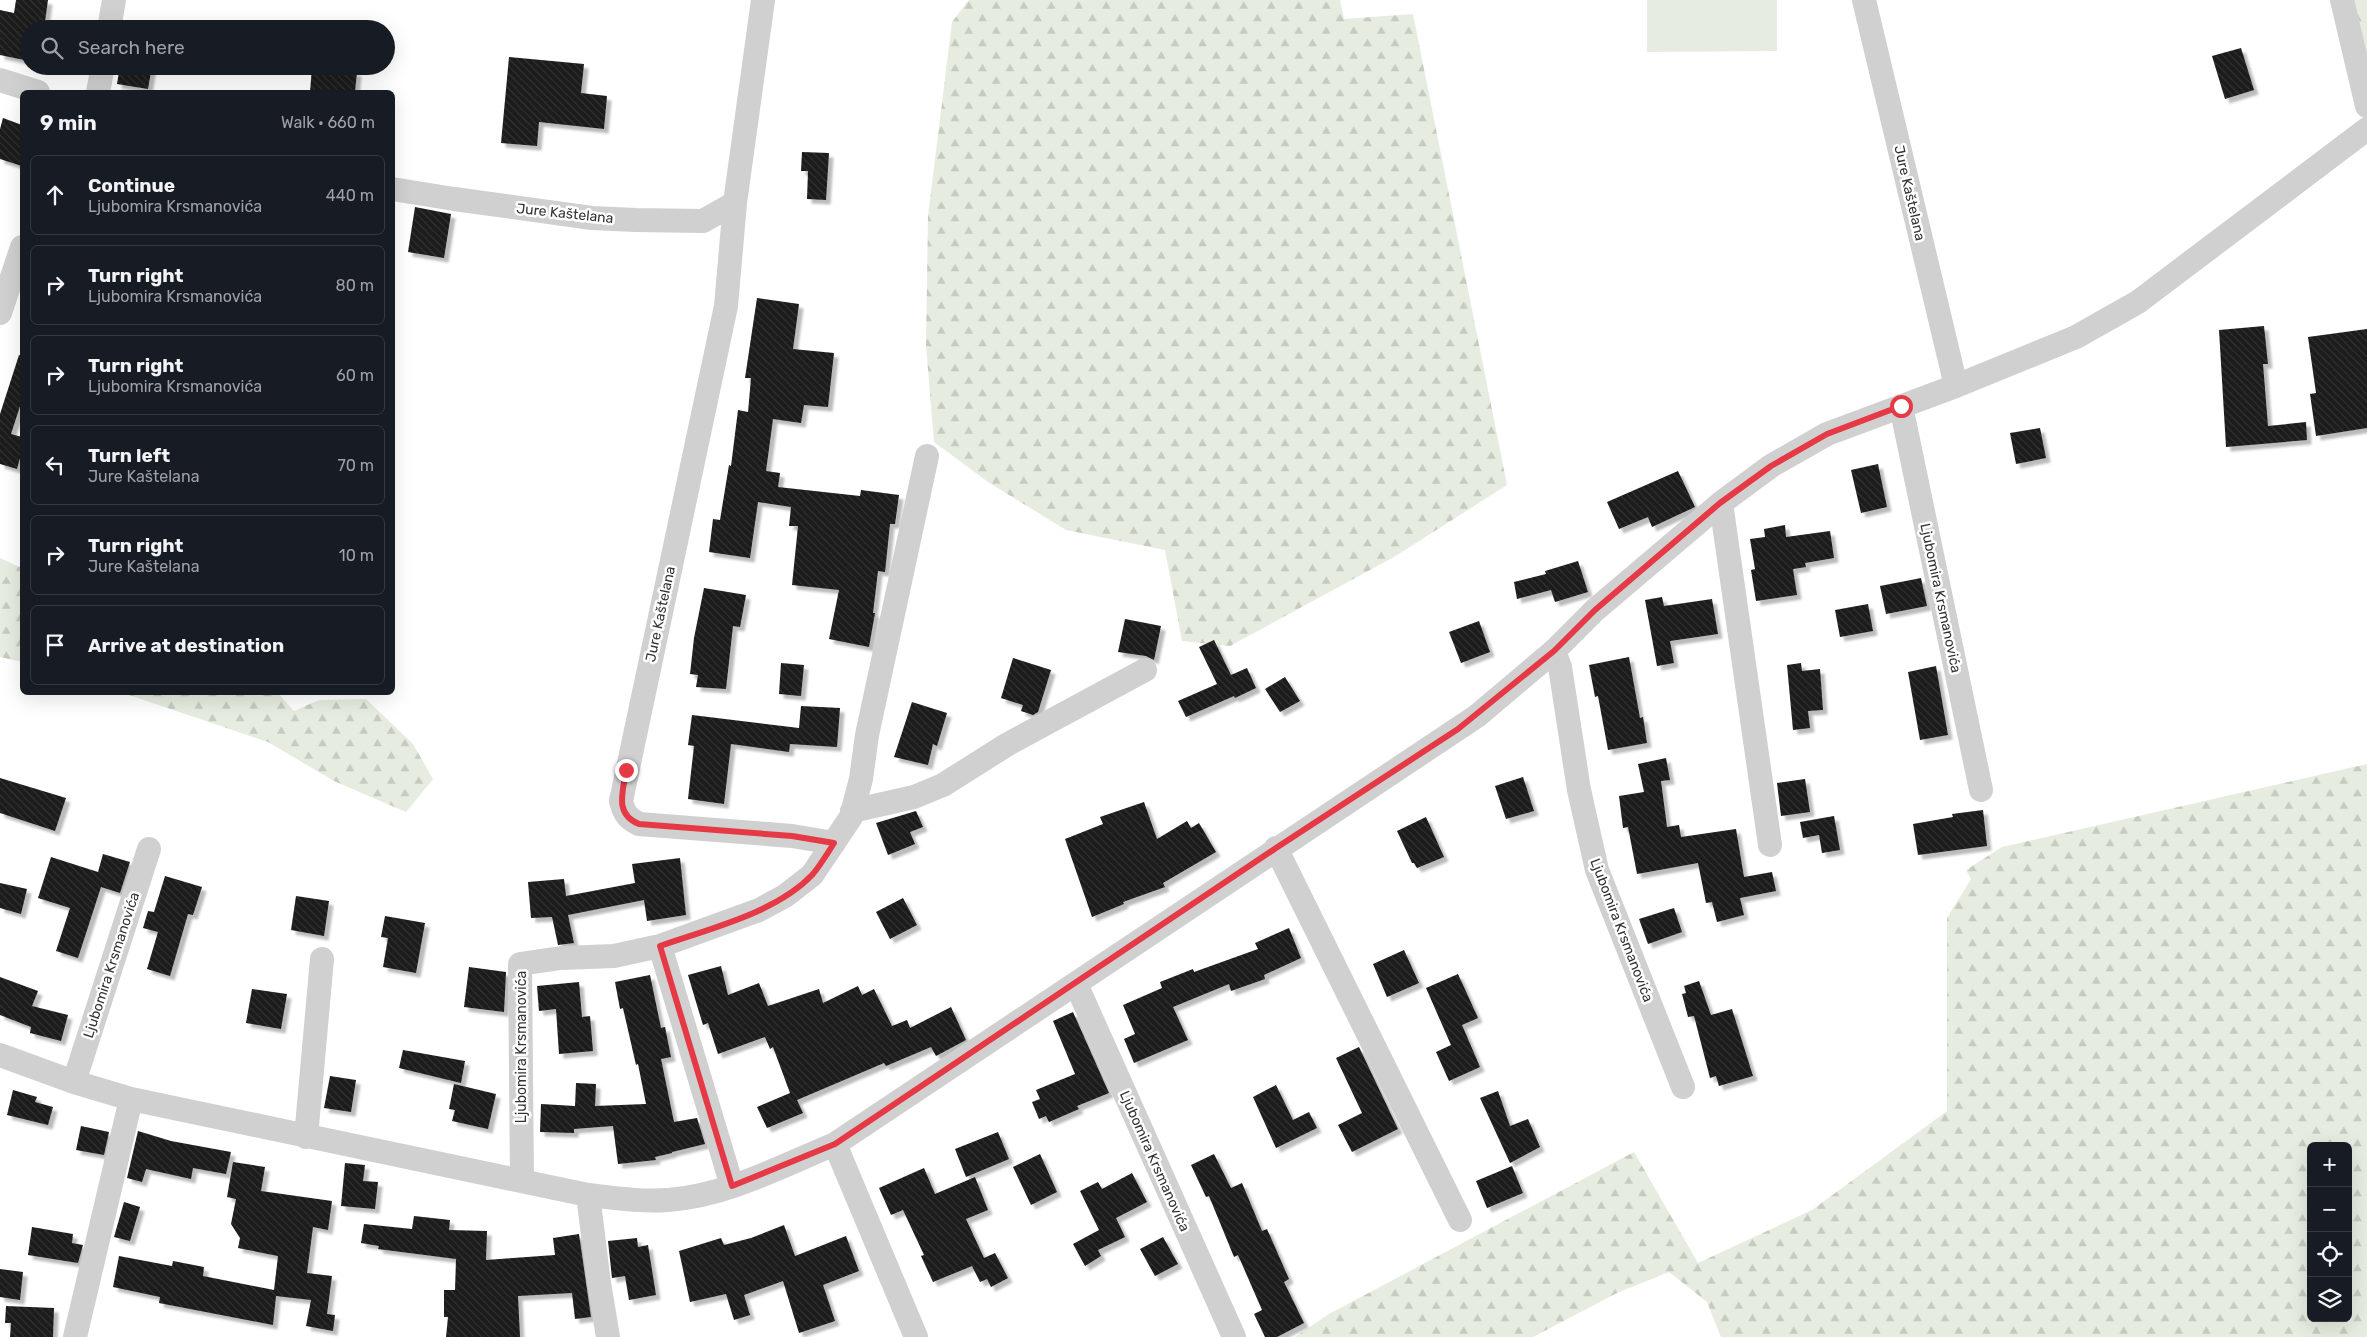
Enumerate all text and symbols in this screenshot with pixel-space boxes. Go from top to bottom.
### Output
search box [20,20,395,75]
icon: search [38,34,66,62]
text: Search here [78,36,185,59]
text: 9 min [40,110,97,135]
text: Walk · 660 m [281,113,375,132]
street label: Jure Kaštelana [1890,144,1929,243]
text: Continue [88,174,175,197]
icon: ahead [41,181,69,209]
text: 440 m [326,186,374,205]
text: Ljubomira Krsmanovića [88,197,262,216]
street label: Jure Kaštelana [516,200,614,227]
text: Turn right [88,264,183,287]
icon: right [41,271,69,299]
text: 80 m [336,276,374,295]
text: Ljubomira Krsmanovića [88,287,262,306]
text: Turn right [88,354,183,377]
icon: right [41,361,69,389]
text: 60 m [336,366,374,385]
text: Ljubomira Krsmanovića [88,377,262,396]
route start [1890,395,1913,418]
text: Turn left [88,444,170,467]
icon: left [41,451,69,479]
text: 70 m [337,456,374,475]
text: Jure Kaštelana [88,467,199,486]
street label: Ljubomira Krsmanovića [1916,522,1965,674]
text: Turn right [88,534,183,557]
icon: right [41,541,69,569]
text: 10 m [339,546,374,565]
text: Jure Kaštelana [88,557,199,576]
street label: Jure Kaštelana [642,565,679,664]
icon: arrive [41,631,69,659]
text: Arrive at destination [88,634,284,657]
route end [615,759,638,782]
street label: Ljubomira Krsmanovića [1586,856,1657,1004]
street label: Ljubomira Krsmanovića [80,890,143,1040]
street label: Ljubomira Krsmanovića [513,971,530,1123]
street label: Ljubomira Krsmanovića [1116,1088,1193,1234]
map controls [2307,1142,2352,1322]
button: + [2307,1142,2352,1187]
button: − [2307,1187,2352,1232]
button: locate [2307,1232,2352,1277]
button: layers [2307,1277,2352,1322]

